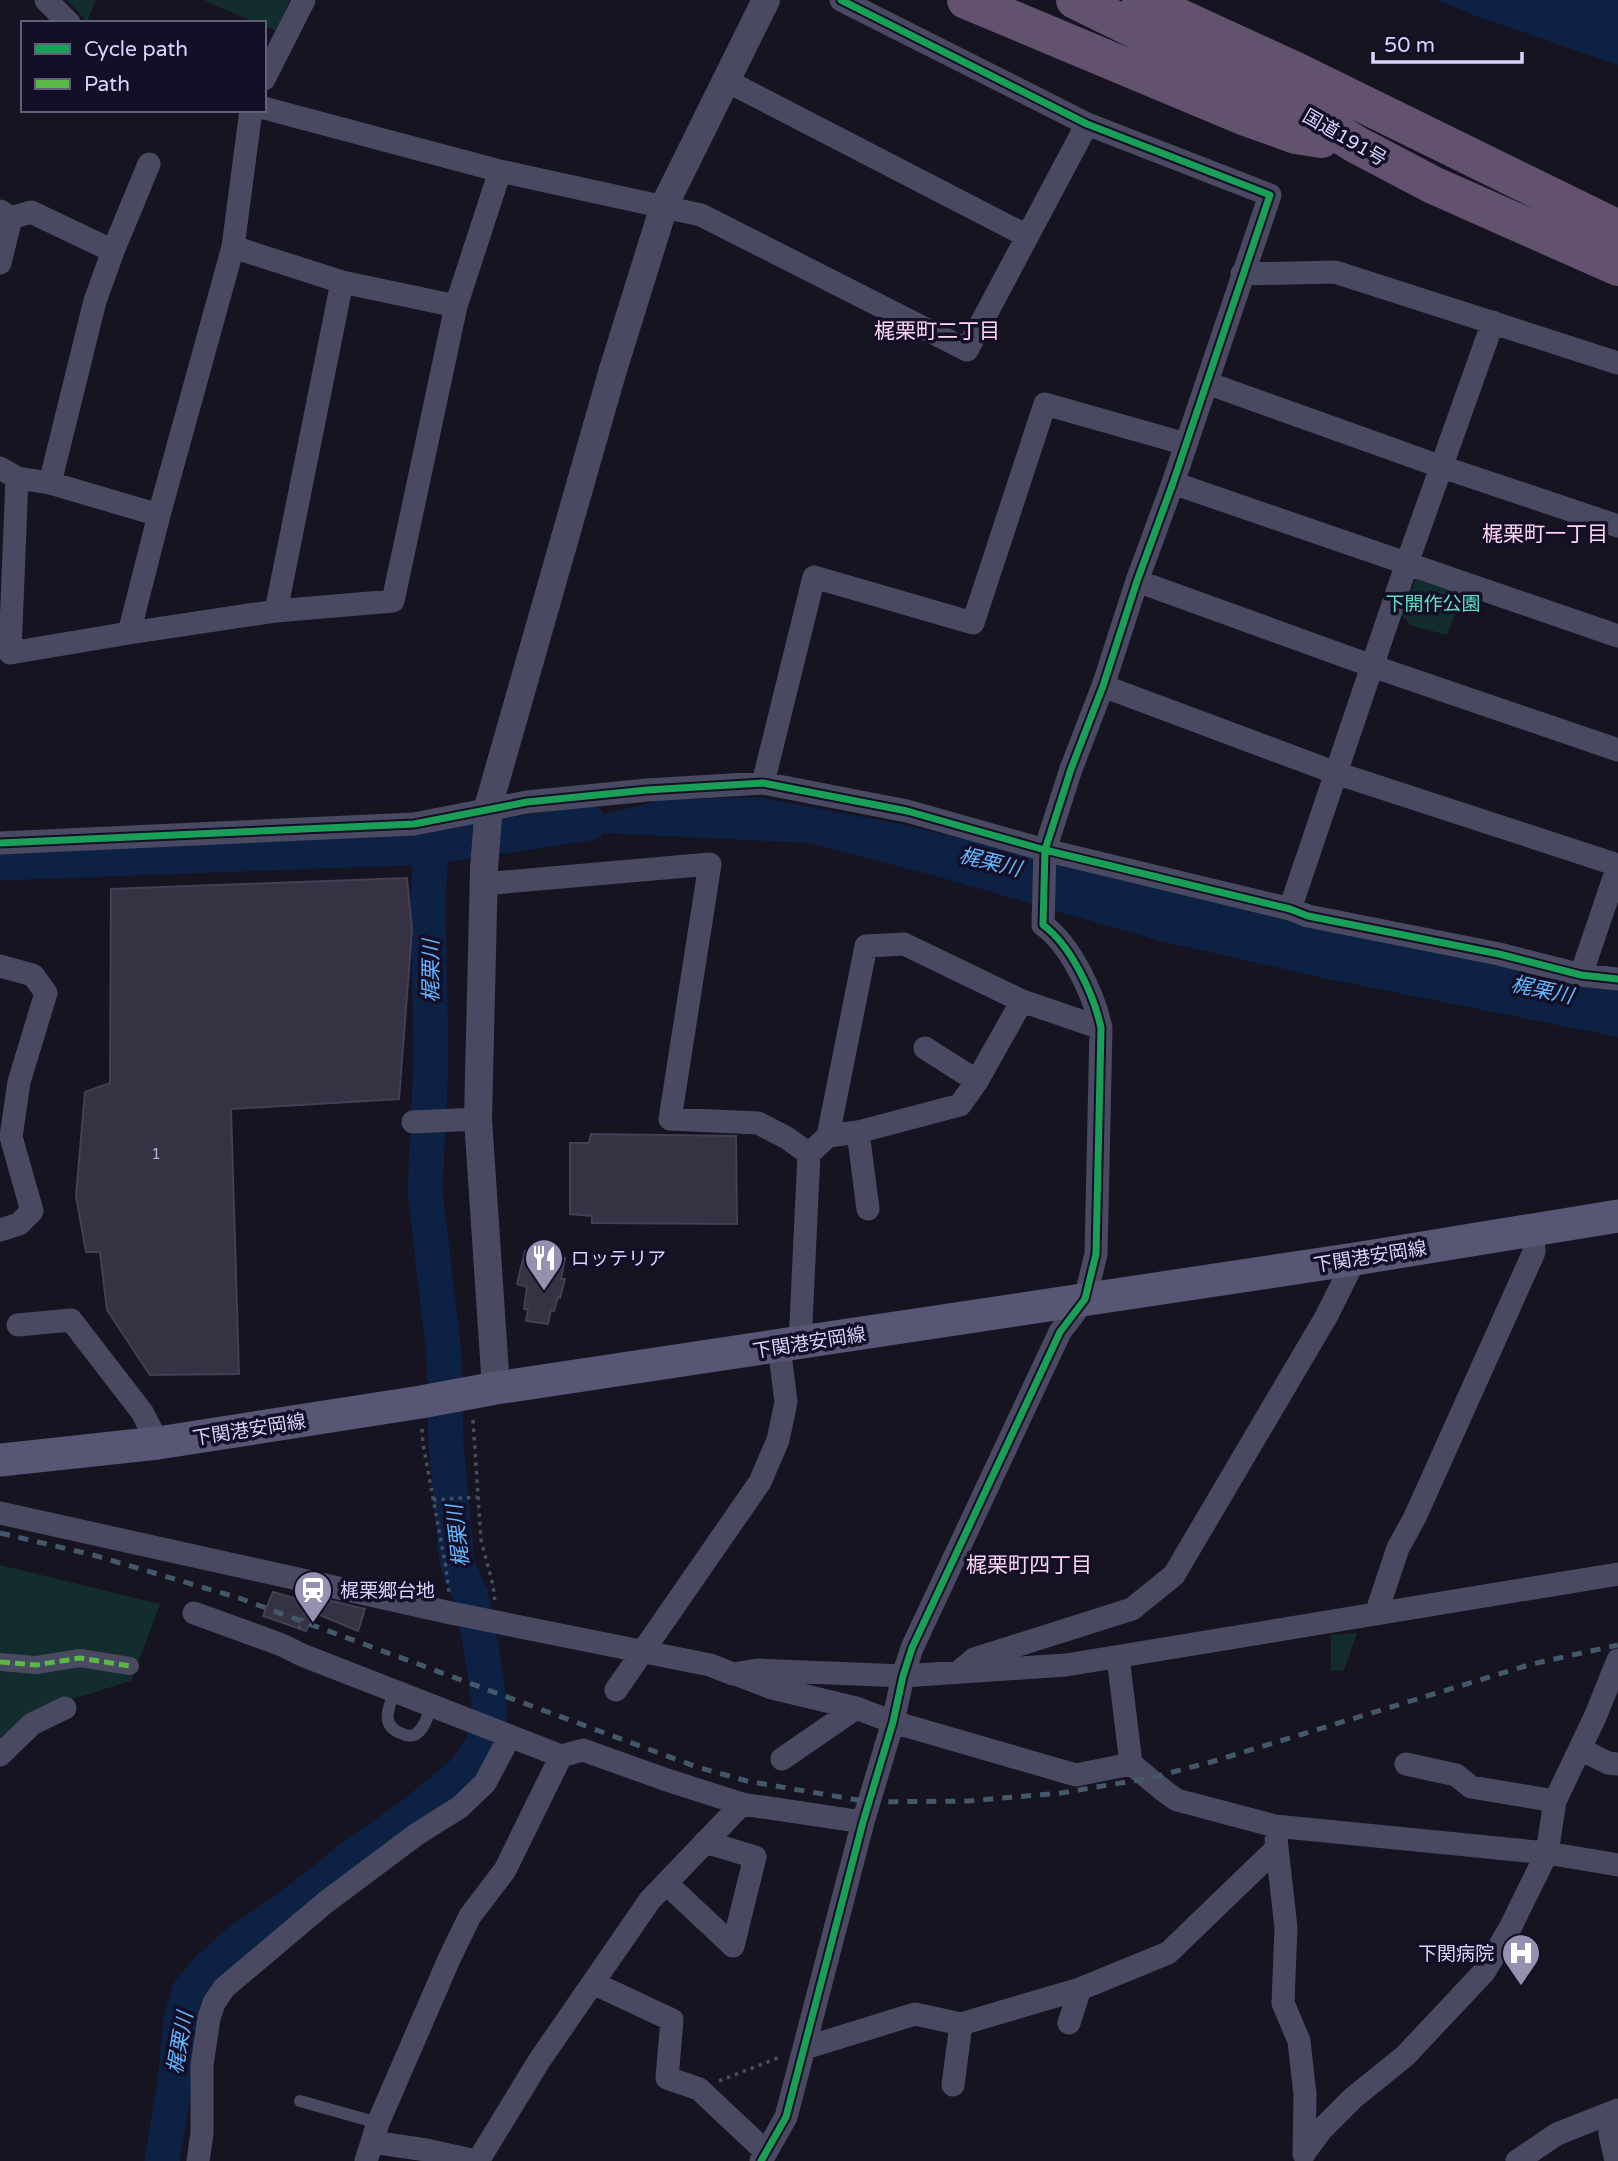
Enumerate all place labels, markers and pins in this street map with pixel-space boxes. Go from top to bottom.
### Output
restaurant icon: ロッテリア [523,1237,565,1292]
place label: ロッテリア [571,1248,666,1270]
station icon: 梶栗郷台地 [292,1569,334,1624]
place label: 梶栗郷台地 [340,1580,435,1602]
hospital icon: 下関病院 [1500,1932,1542,1987]
place label: 下関病院 [1418,1943,1494,1965]

